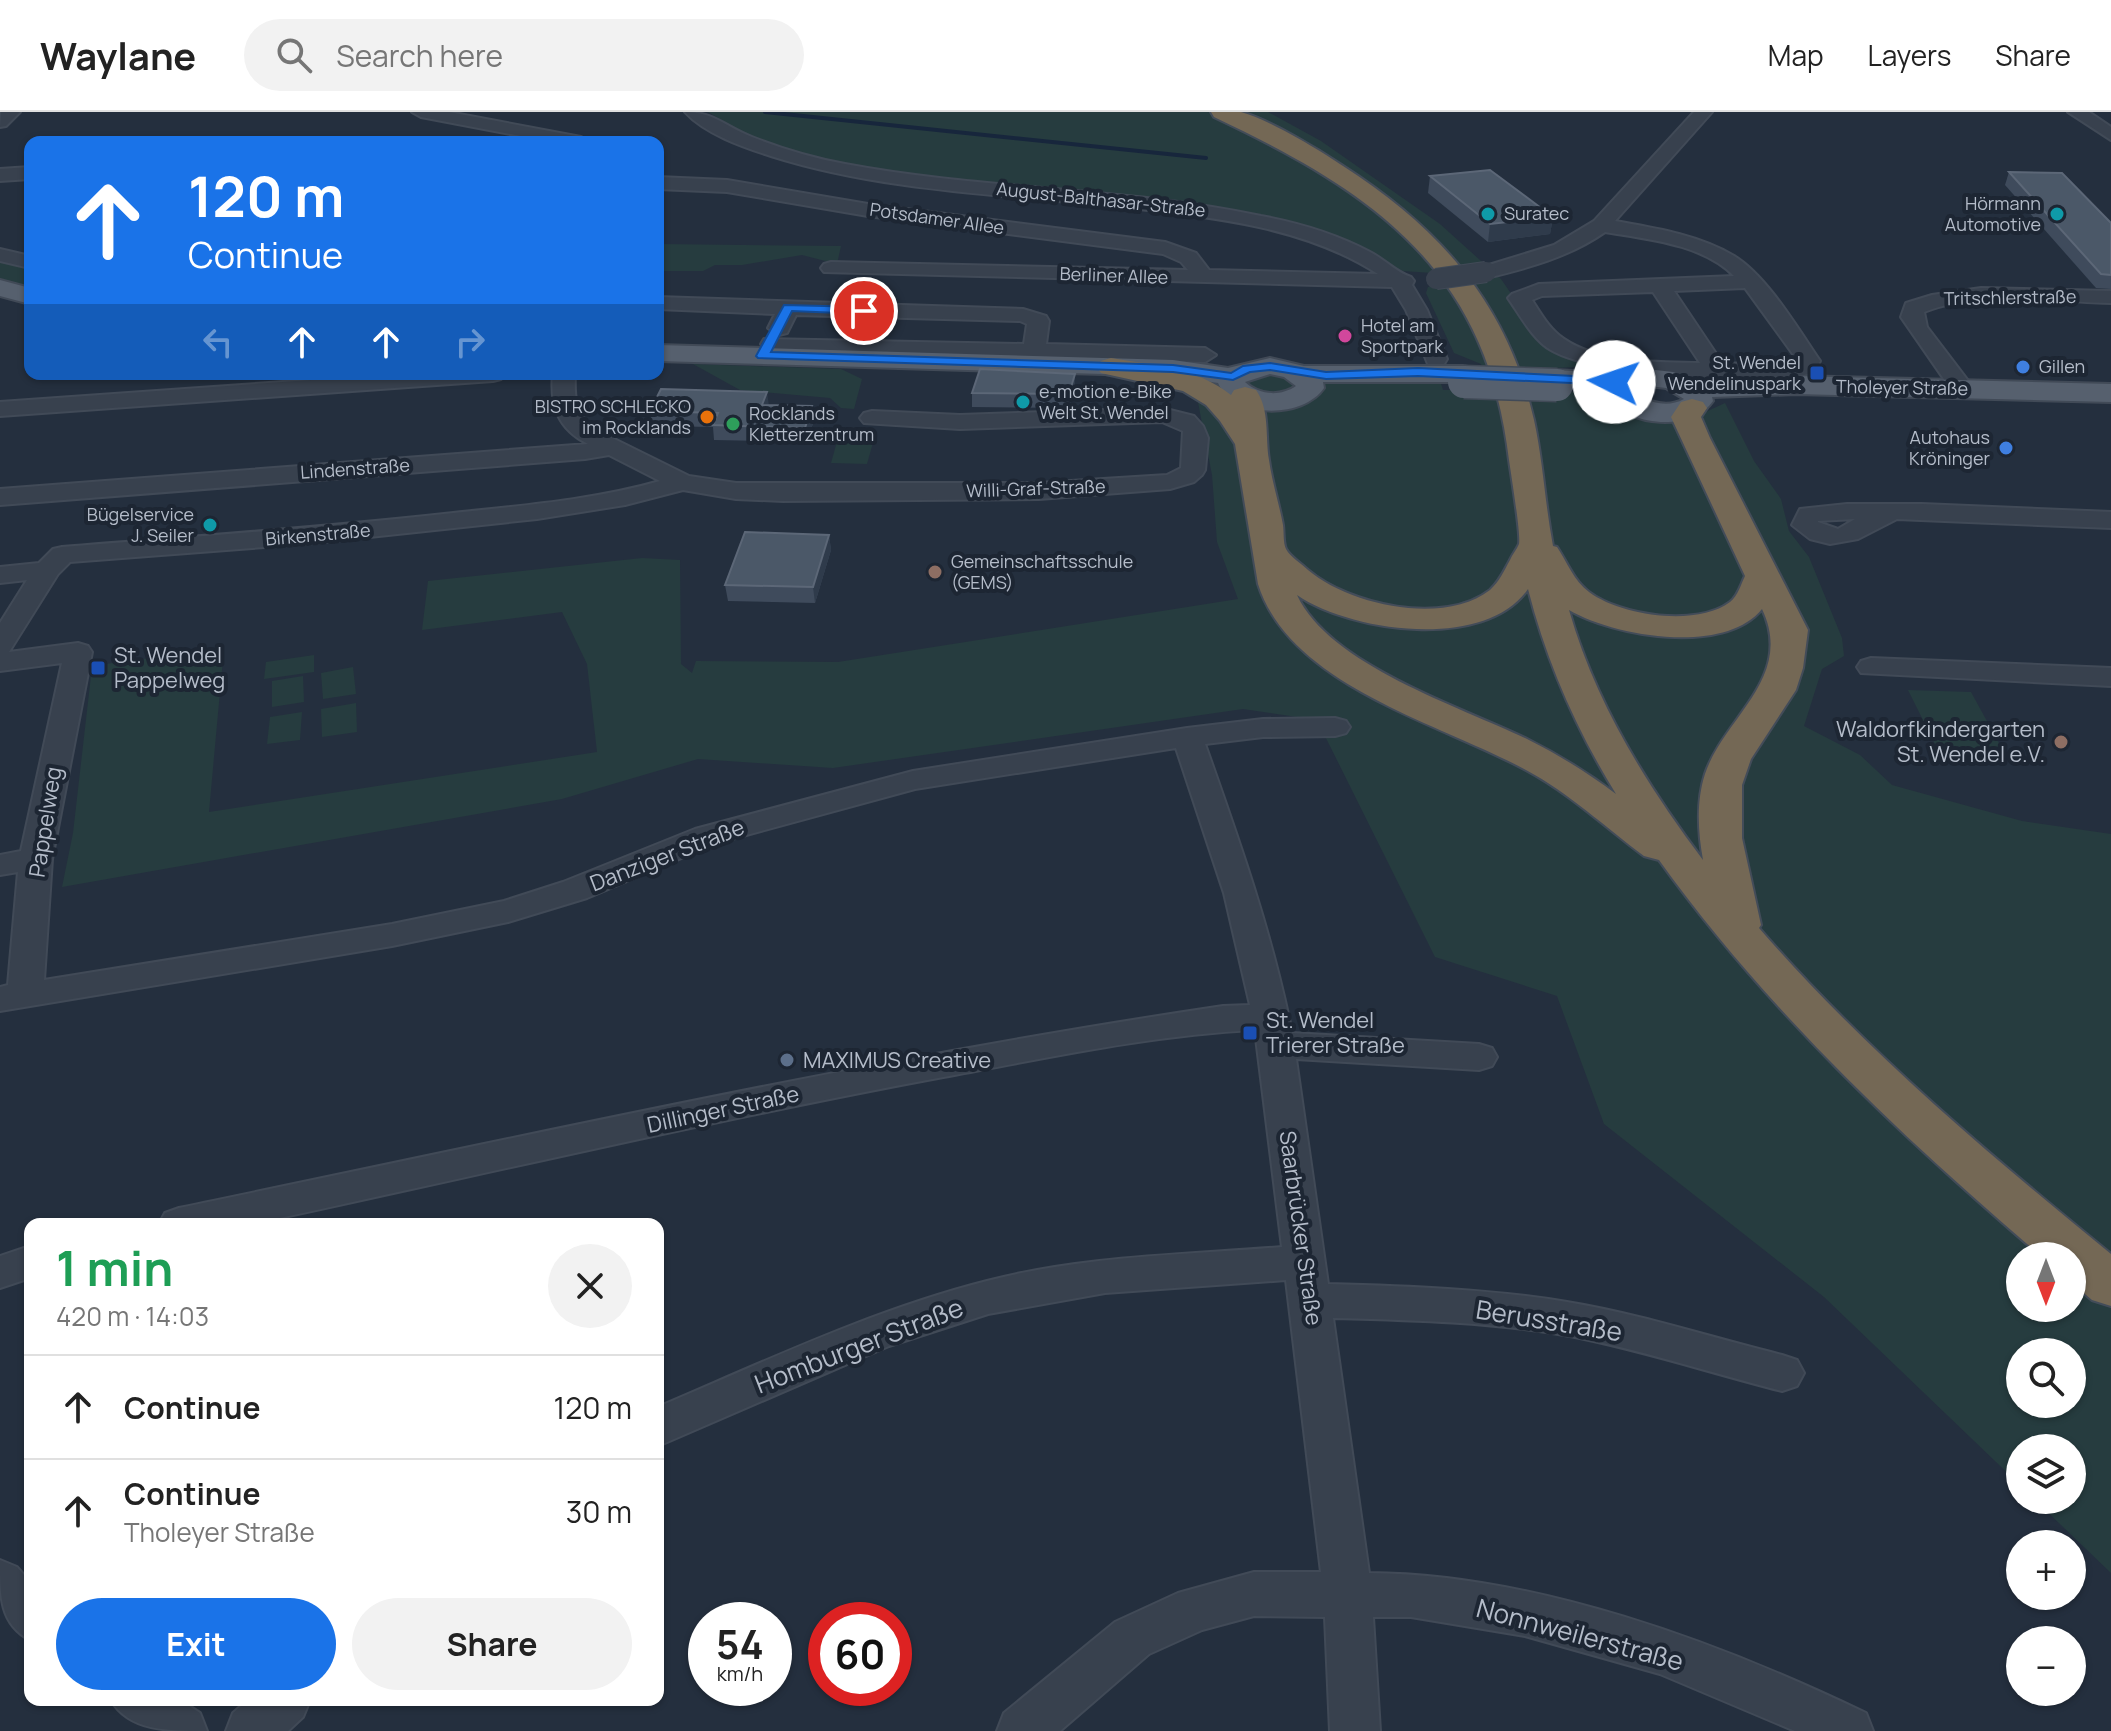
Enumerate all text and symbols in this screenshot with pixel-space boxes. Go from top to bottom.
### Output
search box [244,19,804,91]
text: Waylane [40,29,196,81]
icon: search [272,33,316,77]
text: Search here [336,35,503,76]
text: Map [1768,36,1824,74]
text: Layers [1868,36,1951,74]
text: Share [1995,36,2071,74]
text: 120 m [188,157,344,234]
icon: ahead [56,168,160,272]
street label: August-Balthasar-Straße [995,176,1207,222]
place label: Hörmann Automotive [1945,191,2041,236]
street label: Potsdamer Allee [868,197,1006,239]
place label: Suratec [1504,201,1569,225]
marker: Suratec [1479,205,1497,223]
marker: Hörmann Automotive [2048,205,2066,223]
text: Continue [188,230,343,279]
street label: Berliner Allee [1059,261,1169,289]
pin [830,277,898,345]
street label: Tritschlerstraße [1943,284,2077,310]
icon: arrive [842,289,886,333]
place label: Hotel am Sportpark [1361,313,1444,358]
icon: left [196,320,240,364]
icon: ahead [280,320,324,364]
icon: ahead [364,320,408,364]
icon: right [448,320,492,364]
marker: Hotel am Sportpark [1336,327,1354,345]
position arrow [1572,340,1656,424]
place label: St. Wendel Wendelinuspark [1668,350,1802,395]
place label: Gillen [2039,354,2085,378]
marker: Gillen [2014,358,2032,376]
marker: St. Wendel Wendelinuspark [1808,364,1826,382]
street label: Tholeyer Straße [1836,374,1968,400]
place label: e-motion e-Bike Welt St. Wendel [1039,379,1172,424]
marker: e-motion e-Bike Welt St. Wendel [1014,393,1032,411]
place label: BISTRO SCHLECKO im Rocklands [535,394,691,439]
place label: Rocklands Kletterzentrum [749,401,874,446]
marker: BISTRO SCHLECKO im Rocklands [698,408,716,426]
marker: Rocklands Kletterzentrum [724,415,742,433]
place label: Autohaus Kröninger [1909,425,1990,470]
marker: Autohaus Kröninger [1997,439,2015,457]
street label: Lindenstraße [299,452,410,484]
street label: Willi-Graf-Straße [966,474,1106,502]
place label: Bügelservice J. Seiler [87,502,195,547]
marker: Bügelservice J. Seiler [201,516,219,534]
street label: Birkenstraße [264,517,372,551]
place label: Gemeinschaftsschule (GEMS) [951,549,1133,594]
marker: Gemeinschaftsschule (GEMS) [926,563,944,581]
place label: St. Wendel Pappelweg [114,640,225,695]
marker: St. Wendel Pappelweg [89,659,107,677]
place label: Waldorfkindergarten St. Wendel e.V. [1836,714,2045,769]
marker: Waldorfkindergarten St. Wendel e.V. [2052,733,2070,751]
street label: Pappelweg [21,765,69,879]
street label: Danziger Straße [585,812,749,898]
place label: St. Wendel Trierer Straße [1266,1005,1405,1060]
marker: St. Wendel Trierer Straße [1241,1024,1259,1042]
place label: MAXIMUS Creative [803,1045,991,1075]
marker: MAXIMUS Creative [778,1051,796,1069]
street label: Dillinger Straße [644,1078,802,1140]
street label: Saarbrücker Straße [1272,1129,1330,1327]
text: 1 min [56,1235,173,1300]
north arrow [2006,1242,2086,1322]
map controls [2006,1242,2086,1706]
button: close [548,1244,632,1328]
street label: Homburger Straße [749,1289,968,1401]
street label: Berusstraße [1473,1291,1625,1349]
text: 420 m · 14:03 [56,1298,209,1334]
button: search [2006,1338,2086,1418]
icon: ahead [56,1385,100,1429]
text: Continue [124,1387,260,1428]
text: 120 m [553,1387,632,1428]
button: layers [2006,1434,2086,1514]
text: Continue [124,1473,260,1514]
icon: ahead [56,1489,100,1533]
text: 30 m [566,1491,632,1532]
text: Tholeyer Straße [124,1514,315,1550]
button: + [2006,1530,2086,1610]
street label: Nonnweilerstraße [1473,1589,1688,1679]
button: Exit [56,1598,336,1690]
button: Share [352,1598,632,1690]
speed limit sign: 60 [808,1602,912,1706]
text: 54 [716,1616,764,1671]
button: − [2006,1626,2086,1706]
text: km/h [717,1660,763,1687]

